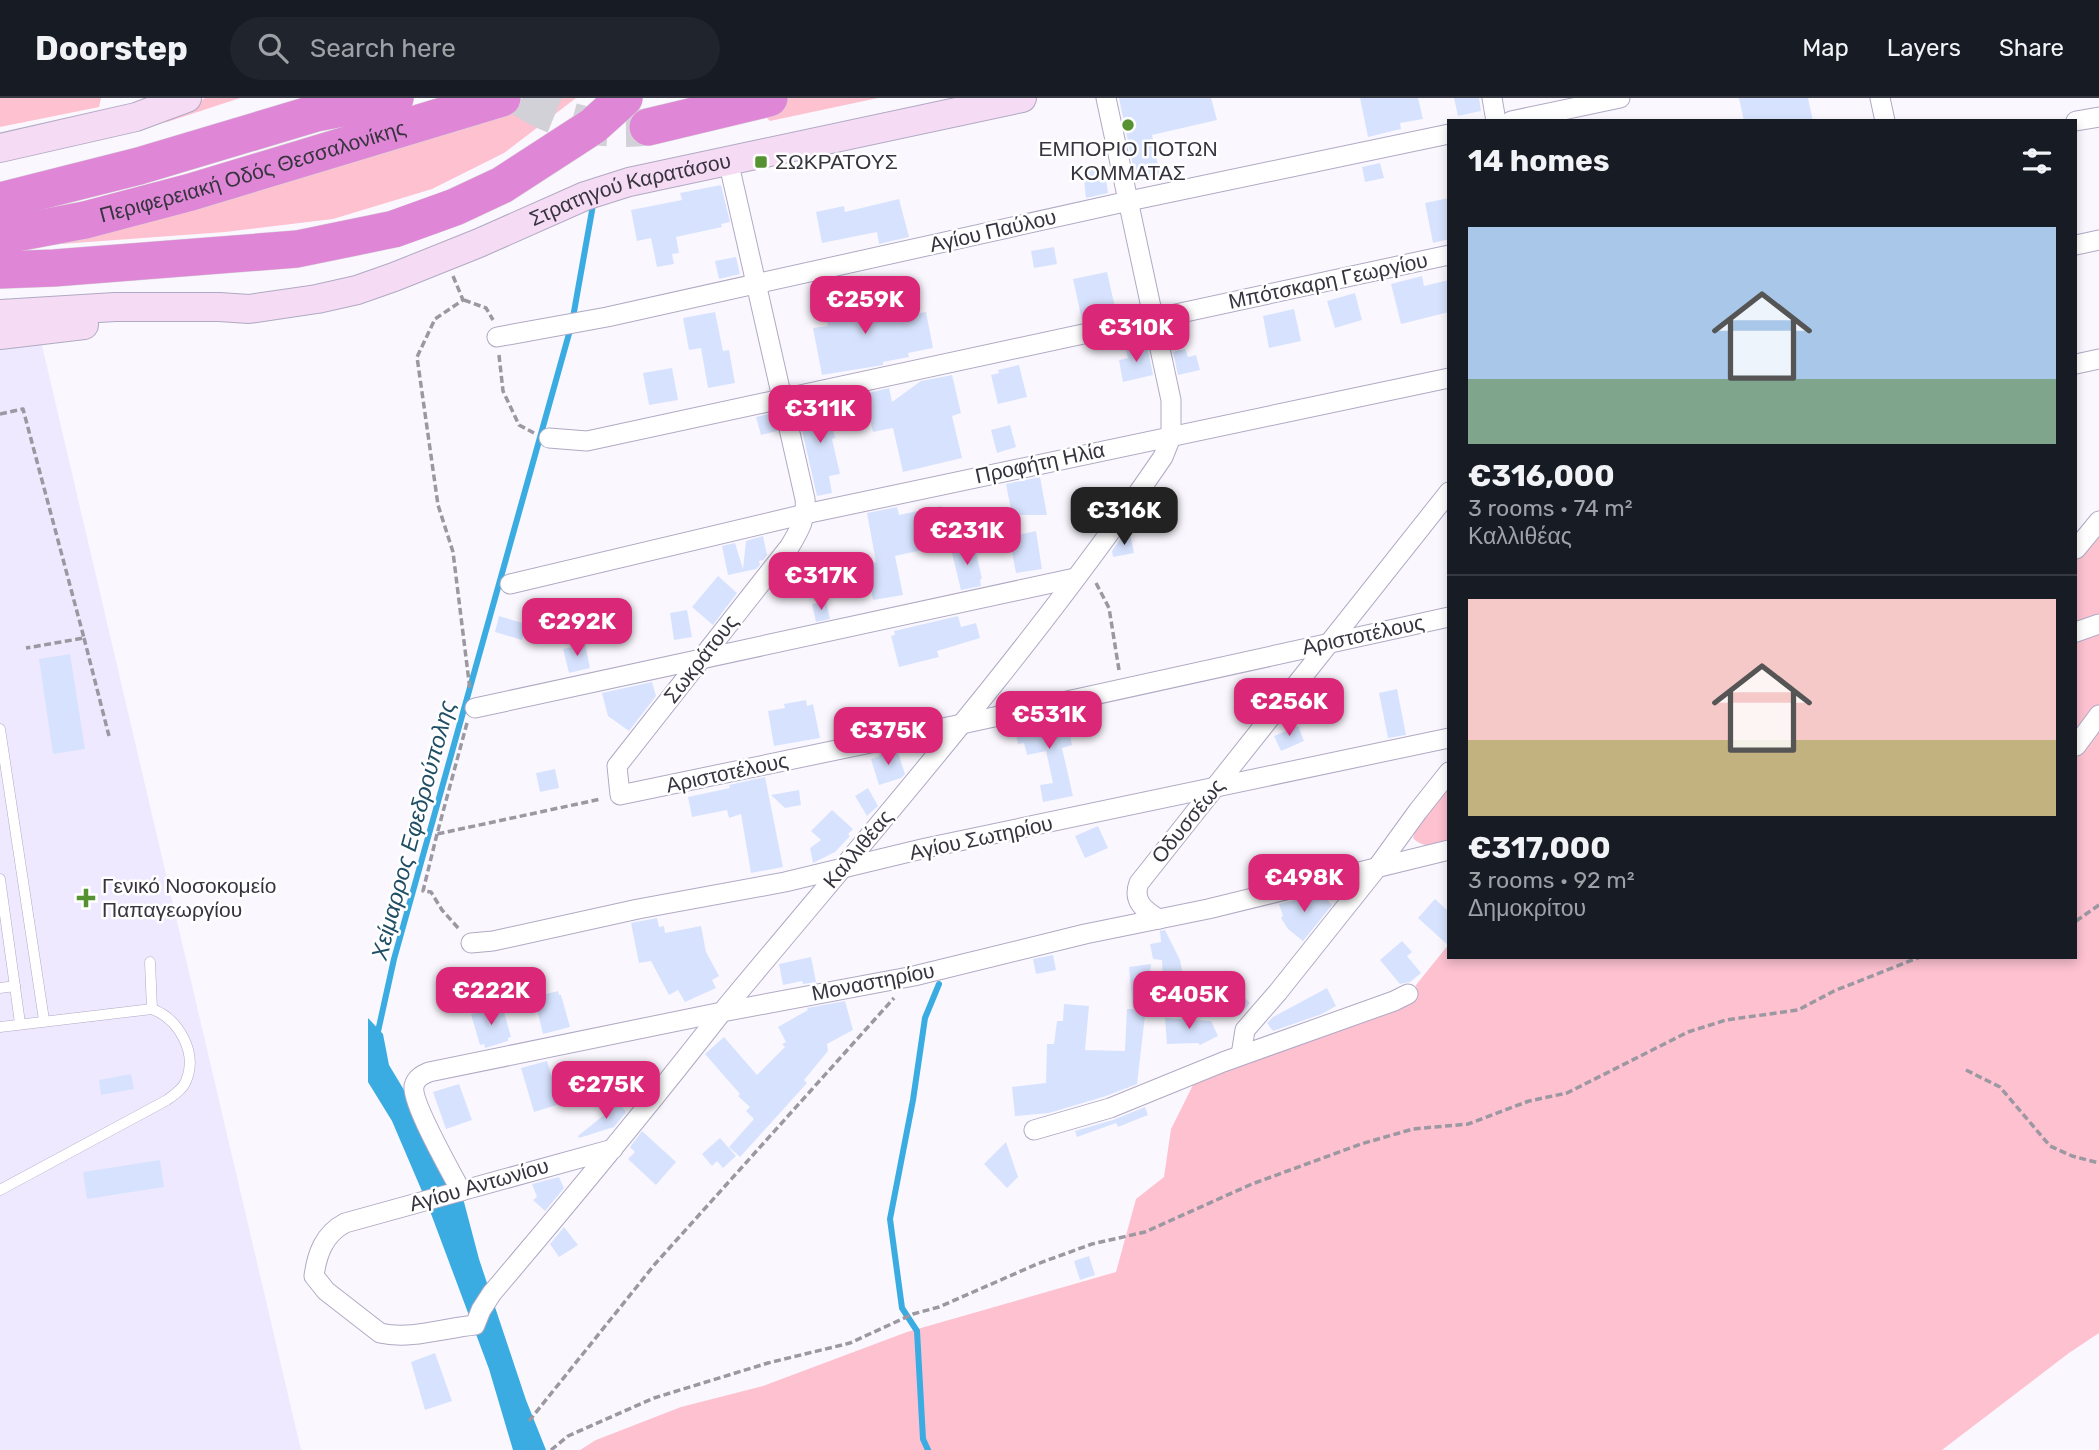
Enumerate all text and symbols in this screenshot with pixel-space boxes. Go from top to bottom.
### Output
search box [230,17,720,80]
text: Doorstep [35,29,188,68]
icon: search [254,29,292,67]
text: Search here [310,33,456,64]
text: Map [1802,34,1849,62]
text: Layers [1887,34,1961,62]
text: Share [1999,34,2064,62]
street label: Περιφερειακή Οδός Θεσσαλονίκης [97,115,409,228]
marker: ΕΜΠΟΡΙΟ ΠΟΤΩΝ ΚΟΜΜΑΤΑΣ [1120,117,1136,133]
place label: ΕΜΠΟΡΙΟ ΠΟΤΩΝ ΚΟΜΜΑΤΑΣ [1038,136,1218,185]
icon: filters [2018,142,2056,180]
text: 14 homes [1468,143,1610,179]
street label: Στρατηγού Καρατάσου [525,148,733,231]
place label: ΣΩΚΡΑΤΟΥΣ [775,149,898,174]
marker: ΣΩΚΡΑΤΟΥΣ [753,154,769,170]
street label: Αγίου Παύλου [927,204,1059,257]
street label: Μπότσκαρη Γεωργίου [1226,247,1430,314]
icon: home [1699,273,1825,399]
pin: €259K [816,276,914,336]
text: €259K [826,285,904,313]
pin: €310K [1087,304,1185,364]
text: €310K [1098,313,1174,341]
pin: €311K [771,386,869,445]
text: €311K [784,394,856,422]
street label: Προφήτη Ηλία [973,437,1107,488]
text: €316,000 [1468,458,1615,494]
pin: €316K [1075,488,1173,547]
text: 3 rooms · 74 m² [1468,494,1633,522]
text: €316K [1087,496,1161,524]
pin: €231K [918,508,1016,567]
text: €231K [930,516,1004,544]
text: Καλλιθέας [1468,522,1572,550]
pin: €317K [772,552,870,612]
text: €317K [785,561,857,589]
pin: €292K [528,598,626,658]
text: €292K [538,607,616,635]
street label: Αριστοτέλους [1300,609,1426,660]
street label: Σωκράτους [658,610,743,708]
icon: home [1699,645,1825,771]
pin: €256K [1240,678,1338,738]
text: €256K [1250,687,1328,715]
pin: €531K [1000,692,1098,751]
water label: Χείμαρρος Εφεδρούπολης [365,696,461,964]
text: €531K [1012,700,1086,728]
pin: €375K [839,708,937,767]
text: €375K [850,716,926,744]
street label: Αριστοτέλους [664,747,790,798]
street label: Οδυσσέως [1146,773,1229,868]
street label: Καλλιθέας [818,804,898,893]
street label: Αγίου Σωτηρίου [907,810,1055,865]
text: €317,000 [1468,830,1611,866]
pin: €498K [1255,854,1353,914]
text: €498K [1264,863,1344,891]
text: 3 rooms · 92 m² [1468,866,1634,894]
place label: Γενικό Νοσοκομείο Παπαγεωργίου [102,873,276,922]
marker: Γενικό Νοσοκομείο Παπαγεωργίου [76,888,96,908]
text: Δημοκρίτου [1468,894,1586,922]
street label: Μοναστηρίου [809,957,936,1006]
pin: €222K [442,968,540,1027]
pin: €405K [1140,972,1238,1031]
text: €222K [452,976,530,1004]
text: €405K [1149,980,1229,1008]
pin: €275K [557,1062,655,1121]
text: €275K [568,1070,644,1098]
street label: Αγίου Αντωνίου [406,1153,551,1216]

